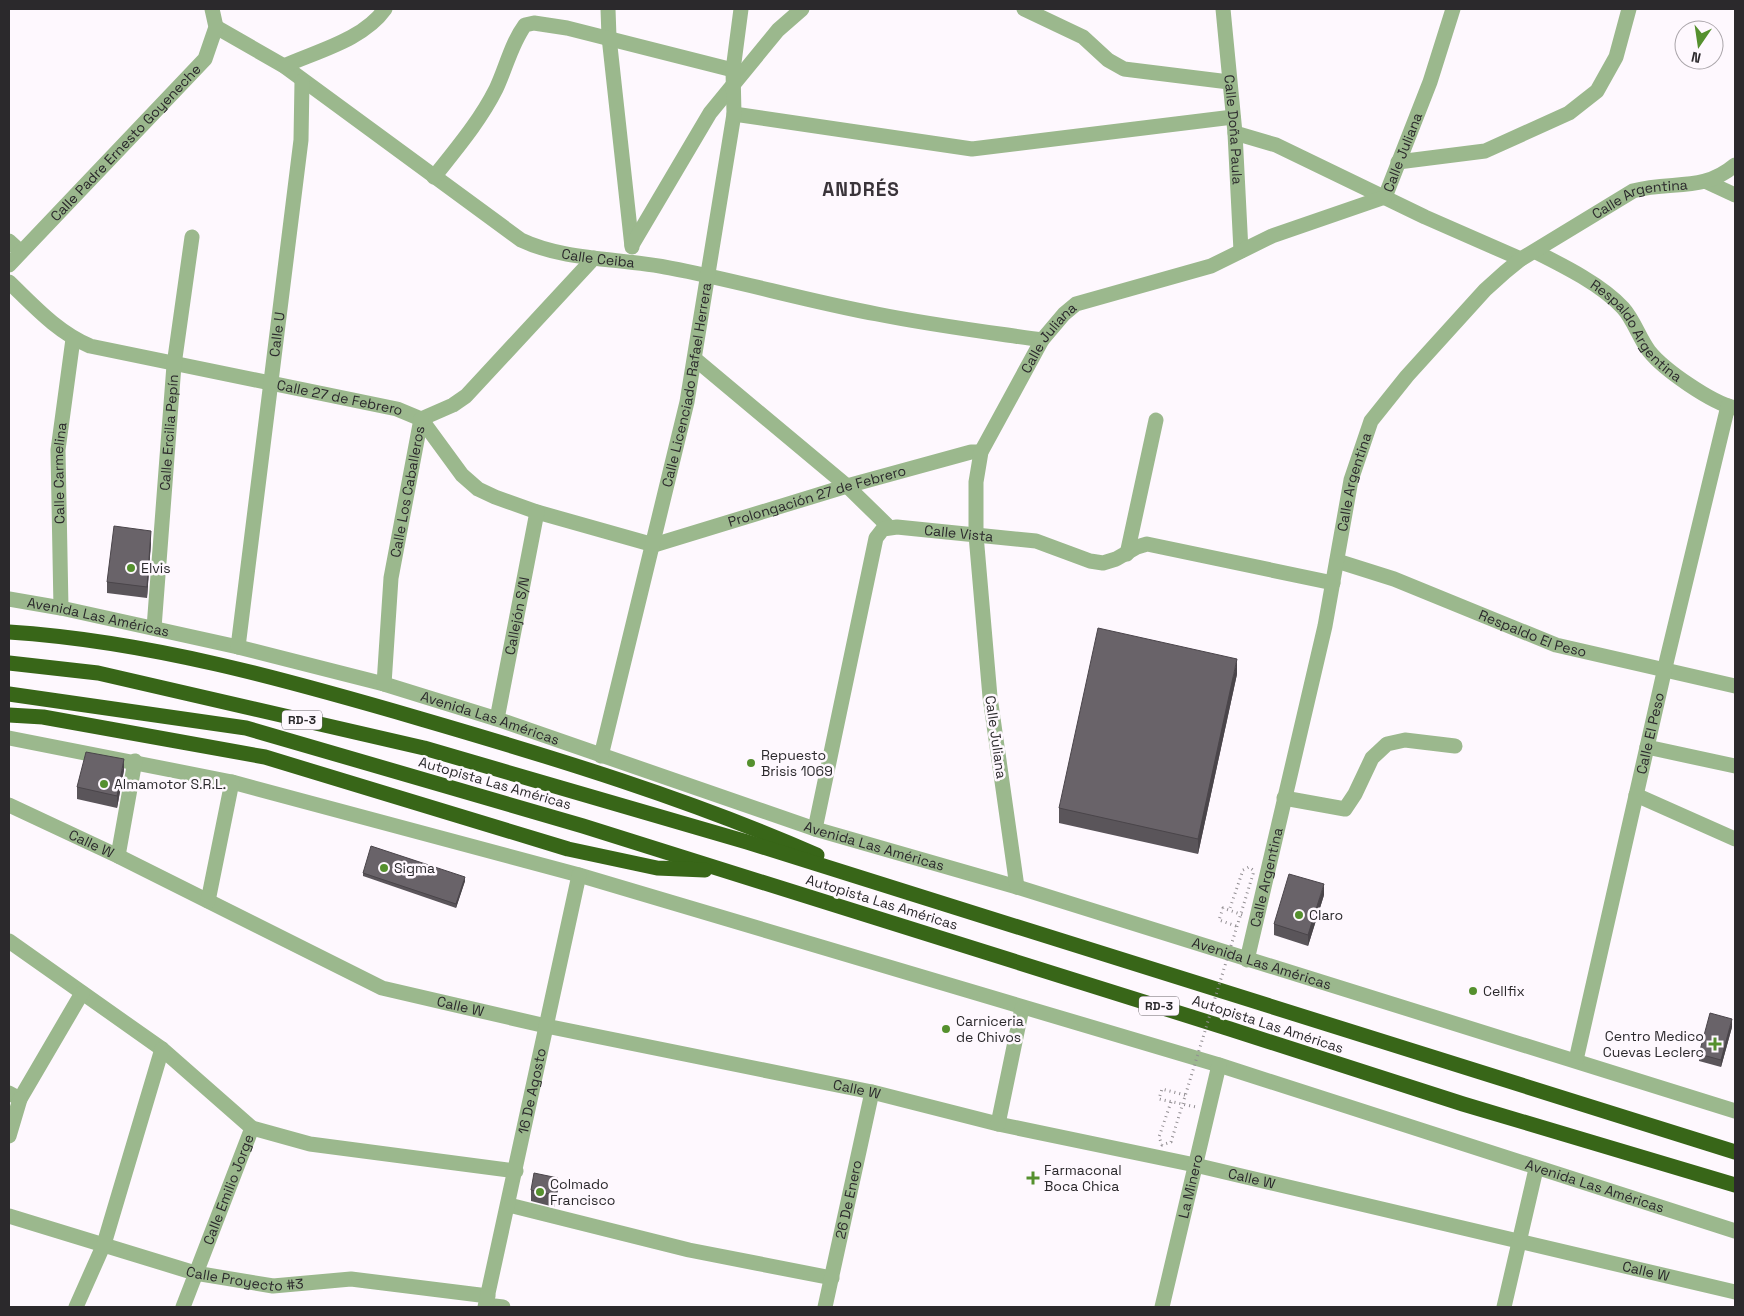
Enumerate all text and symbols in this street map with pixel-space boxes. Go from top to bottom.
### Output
north arrow [1674,20,1724,70]
text: N [1689,48,1703,67]
street label: Calle Padre Ernesto Goyeneche [46,60,205,225]
street label: Calle Doña Paula [1220,74,1247,185]
street label: Calle Juliana [1379,110,1426,195]
street label: Calle Argentina [1588,175,1688,223]
district label: ANDRÉS [822,177,900,202]
street label: Calle Ceiba [560,244,636,272]
street label: Respaldo Argentina [1587,275,1686,386]
street label: Calle Licenciado Rafael Herrera [658,281,715,489]
street label: Calle Juliana [1017,298,1080,376]
street label: Calle U [265,311,289,358]
street label: Calle Ercilia Pepín [155,374,182,491]
street label: Calle 27 de Febrero [275,376,406,420]
street label: Calle Carmelina [49,421,71,524]
street label: Calle Los Caballeros [386,424,428,559]
street label: Calle Argentina [1333,430,1375,533]
street label: Prolongación 27 de Febrero [726,461,908,531]
street label: Calle Vista [923,521,994,546]
place label: Elvis [141,559,171,577]
marker: Elvis [125,562,137,574]
street label: Callejón S/N [501,575,533,657]
street label: Avenida Las Américas [26,593,171,641]
street label: Respaldo El Peso [1476,605,1588,661]
street label: Avenida Las Américas [418,687,562,749]
street label: Calle El Peso [1632,691,1668,776]
street label: Calle Juliana [981,694,1011,780]
road number: RD-3 [282,710,322,730]
place label: Repuesto Brisis 1069 [761,746,833,780]
street label: Autopista Las Américas [417,753,573,813]
marker: Repuesto Brisis 1069 [745,757,757,769]
place label: Almamotor S.R.L. [114,775,226,793]
marker: Almamotor S.R.L. [98,778,110,790]
street label: Avenida Las Américas [802,817,946,875]
street label: Calle W [66,825,117,862]
street label: Calle Argentina [1246,826,1287,929]
place label: Sigma [394,859,435,877]
marker: Sigma [378,862,390,874]
street label: Autopista Las Américas [804,870,960,934]
place label: Claro [1309,906,1343,924]
marker: Claro [1293,909,1305,921]
street label: Avenida Las Américas [1190,933,1334,994]
place label: Cellfix [1483,982,1525,1000]
marker: Cellfix [1467,985,1479,997]
street label: Autopista Las Américas [1190,991,1346,1057]
street label: Calle W [435,992,486,1020]
road number: RD-3 [1139,996,1179,1016]
place label: Carniceria de Chivos [956,1012,1024,1046]
marker: Carniceria de Chivos [940,1023,952,1035]
place label: Centro Medico Cuevas Leclerc [1603,1027,1704,1061]
marker: Centro Medico Cuevas Leclerc [1708,1037,1722,1051]
street label: 16 De Agosto [514,1046,550,1136]
street label: Calle W [832,1075,882,1103]
street label: Calle Emilio Jorge [199,1131,258,1247]
street label: La Minero [1174,1152,1207,1220]
street label: Avenida Las Américas [1523,1155,1667,1217]
street label: 26 De Enero [831,1158,866,1241]
place label: Farmaconal Boca Chica [1044,1161,1122,1195]
street label: Calle W [1226,1164,1277,1193]
marker: Farmaconal Boca Chica [1026,1171,1040,1185]
place label: Colmado Francisco [550,1175,615,1209]
marker: Colmado Francisco [534,1186,546,1198]
street label: Calle W [1621,1257,1671,1285]
street label: Calle Proyecto #3 [184,1262,304,1295]

